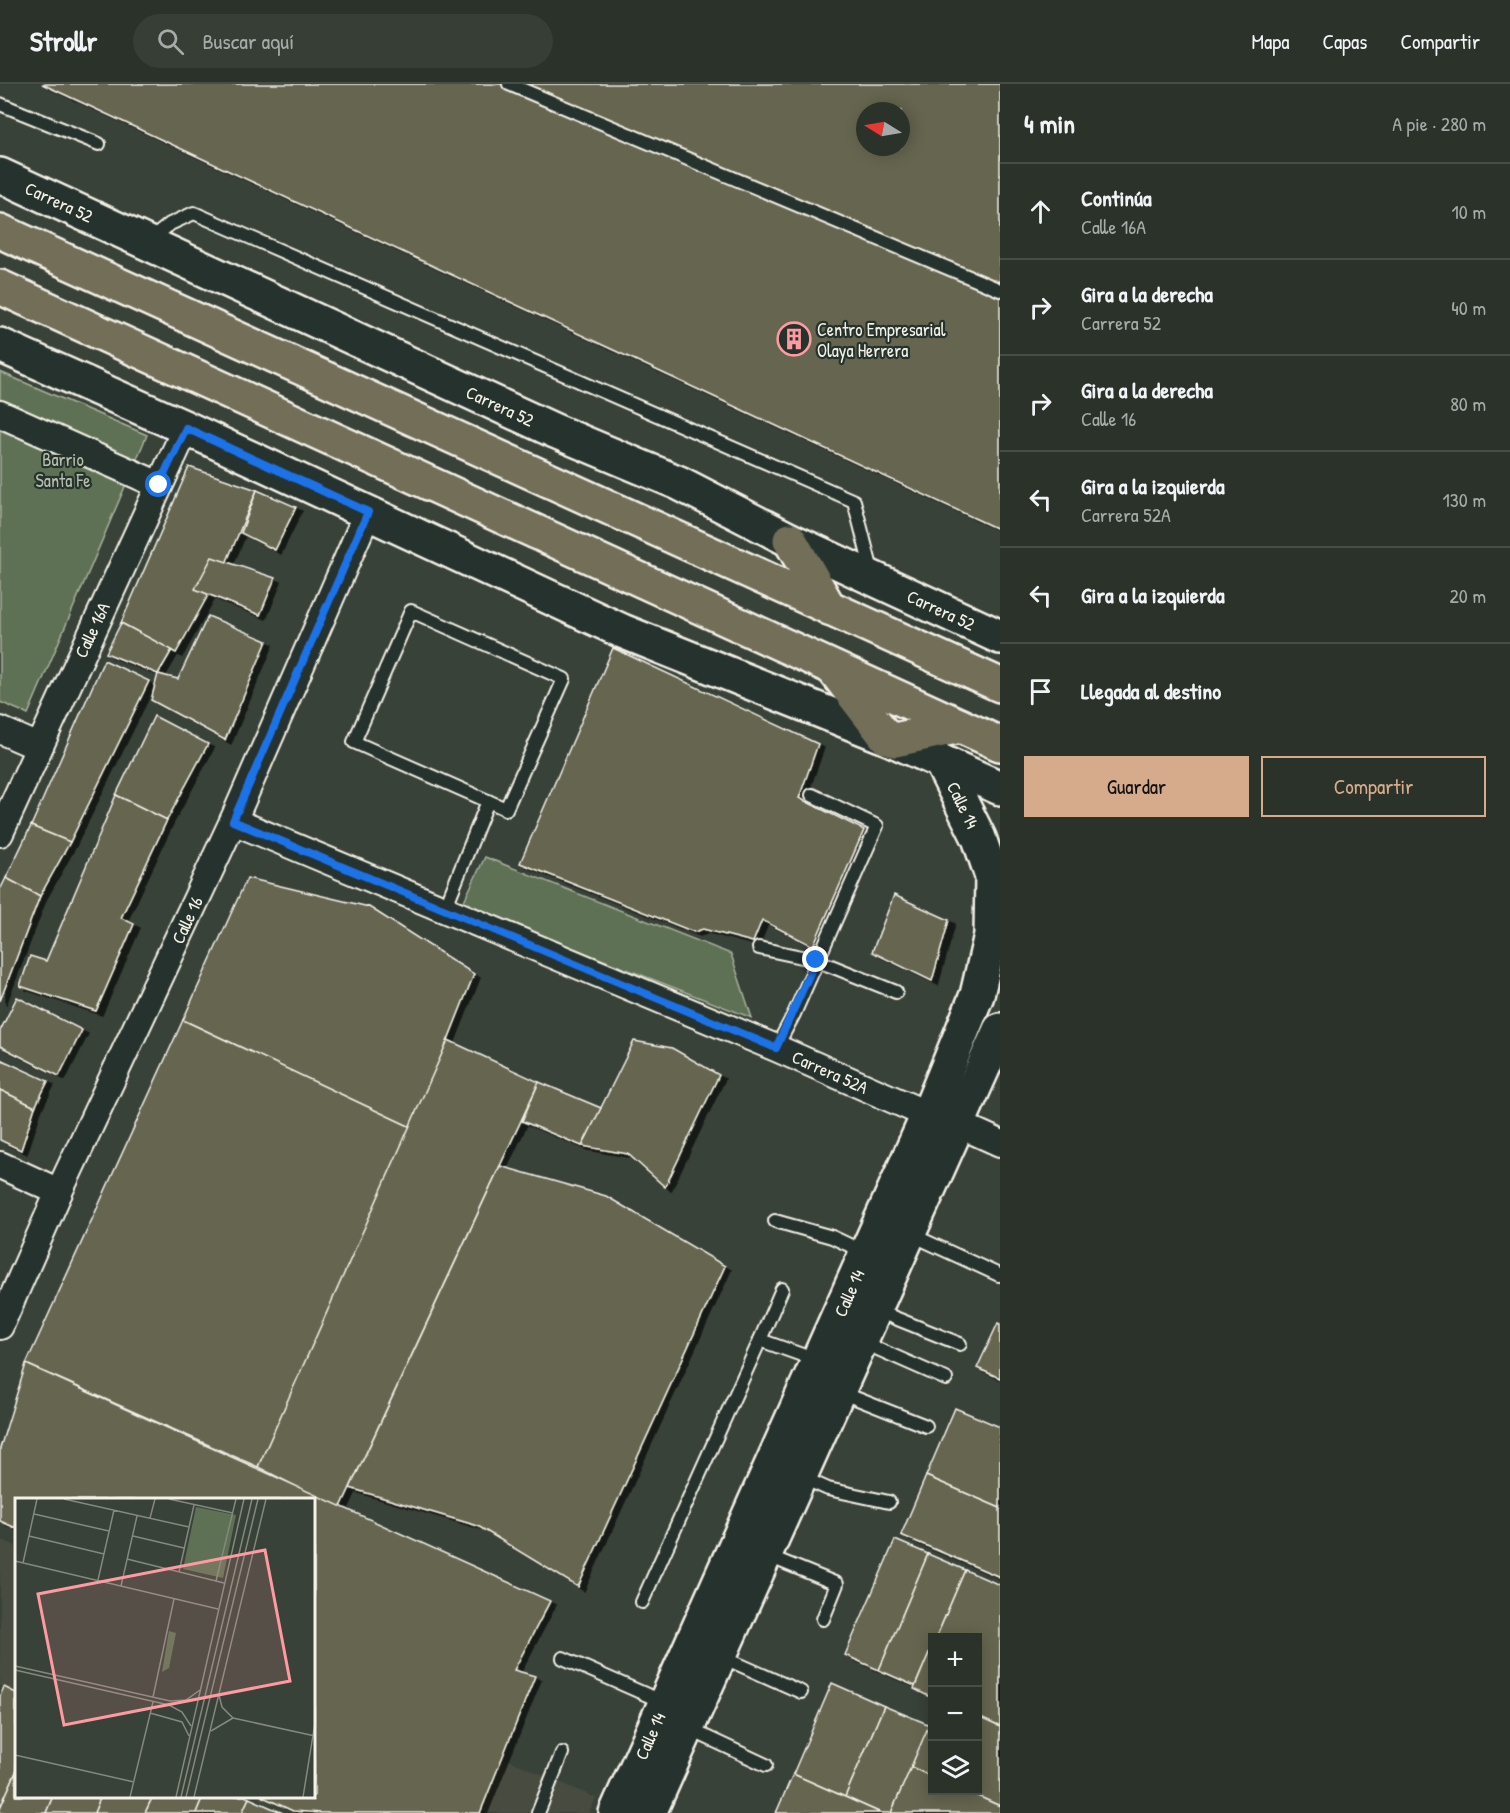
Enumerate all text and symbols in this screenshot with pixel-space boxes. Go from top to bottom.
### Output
search box [133,14,553,68]
text: Strollr [30,22,97,60]
icon: search [154,25,187,58]
text: Buscar aquí [202,26,294,56]
text: Mapa [1251,27,1289,56]
text: Capas [1322,27,1367,56]
text: Compartir [1400,27,1480,56]
north arrow [856,102,910,156]
text: 4 min [1024,106,1075,141]
text: A pie · 280 m [1392,110,1486,137]
street label: Carrera 52 [21,175,97,229]
text: Continúa [1081,183,1152,213]
icon: ahead [1024,195,1057,228]
text: 10 m [1452,198,1486,225]
text: Calle 16A [1081,213,1146,240]
text: Gira a la derecha [1081,279,1213,309]
icon: right [1024,291,1057,324]
text: 40 m [1451,294,1486,321]
text: Carrera 52 [1081,309,1161,336]
place label: Centro Empresarial Olaya Herrera [817,317,946,363]
building icon: Centro Empresarial Olaya Herrera [776,321,812,357]
text: Gira a la derecha [1081,375,1213,405]
street label: Carrera 52 [462,379,538,433]
icon: right [1024,387,1057,420]
text: 80 m [1450,390,1486,417]
text: Calle 16 [1081,405,1136,432]
park label: Barrio Santa Fe [36,447,90,493]
route start [145,471,171,497]
text: Gira a la izquierda [1081,471,1225,501]
icon: left [1024,483,1057,516]
text: 130 m [1443,486,1486,513]
text: Carrera 52A [1081,501,1171,528]
icon: left [1024,579,1057,612]
text: Gira a la izquierda [1081,580,1225,610]
text: 20 m [1449,582,1486,609]
street label: Carrera 52 [903,583,979,637]
street label: Calle 16A [68,598,116,662]
icon: arrive [1024,675,1057,708]
text: Llegada al destino [1081,676,1221,706]
button: Guardar [1024,756,1249,817]
button: Compartir [1261,756,1486,817]
street label: Calle 14 [941,777,985,833]
street label: Calle 16 [165,892,209,948]
route end [802,946,828,972]
street label: Carrera 52A [788,1044,872,1100]
street label: Calle 14 [828,1265,871,1321]
inset map [15,1498,315,1798]
map controls [928,1633,982,1795]
button: + [928,1633,982,1687]
button: − [928,1687,982,1741]
street label: Calle 14 [629,1708,672,1764]
button: layers [928,1741,982,1795]

